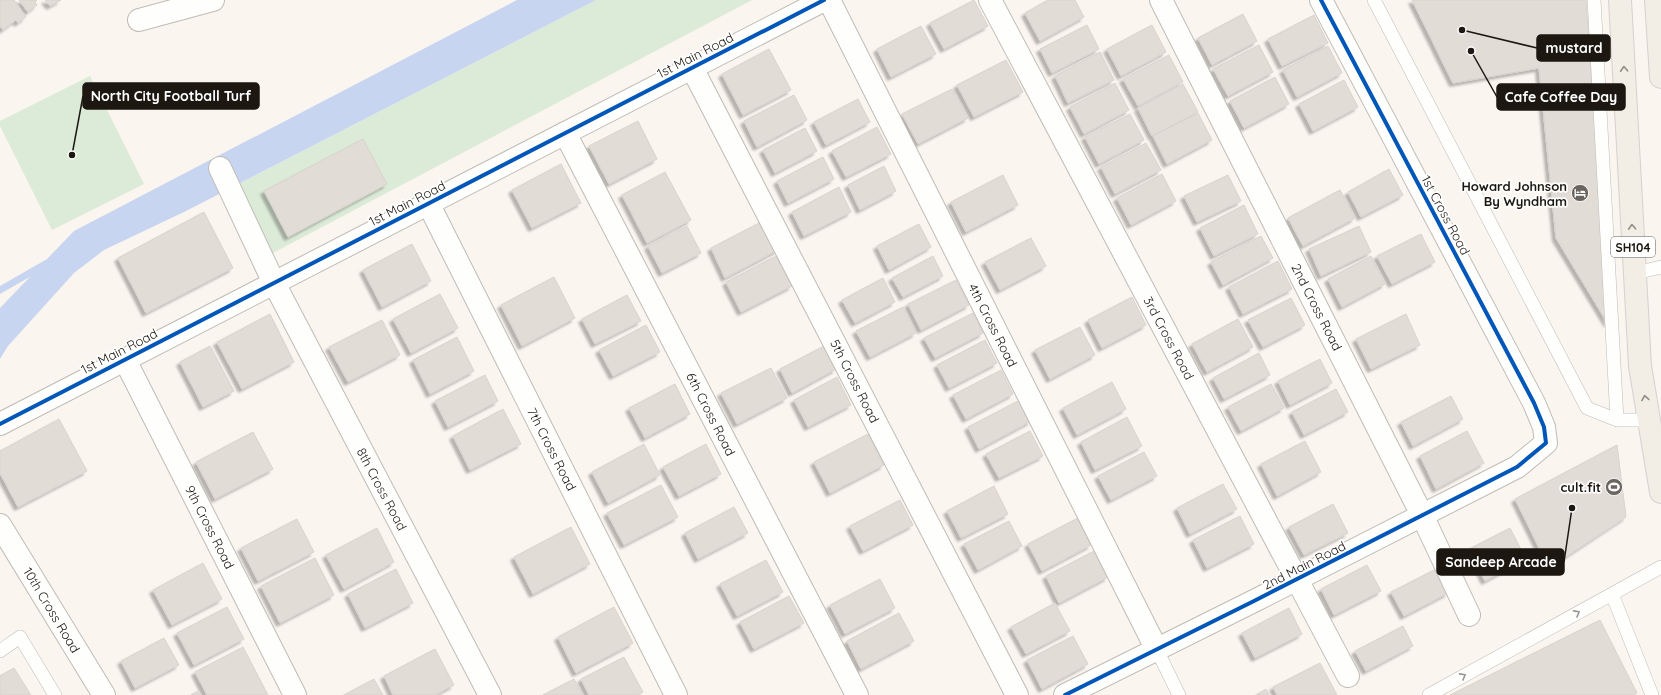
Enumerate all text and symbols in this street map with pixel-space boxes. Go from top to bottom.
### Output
street label: 1st Main Road [654,29,736,81]
callout: mustard [1537,35,1610,61]
text: mustard [1546,39,1602,57]
one-way arrow [1619,66,1628,72]
callout: North City Football Turf [83,83,259,109]
callout: Cafe Coffee Day [1497,84,1625,110]
text: North City Football Turf [91,87,252,105]
text: Cafe Coffee Day [1505,88,1617,106]
street label: 1st Cross Road [1418,172,1474,258]
street label: 1st Main Road [366,177,448,229]
place label: Howard Johnson By Wyndham [1461,178,1567,209]
hotel icon: Howard Johnson By Wyndham [1570,183,1590,203]
one-way arrow [1628,224,1637,230]
road number: SH104 [1611,237,1655,257]
street label: 2nd Cross Road [1288,261,1346,353]
street label: 4th Cross Road [965,281,1021,369]
street label: 3rd Cross Road [1140,294,1198,382]
street label: 1st Main Road [78,325,160,377]
street label: 5th Cross Road [827,337,883,425]
street label: 6th Cross Road [683,370,739,458]
one-way arrow [1641,395,1650,401]
street label: 7th Cross Road [524,405,580,493]
street label: 8th Cross Road [353,445,411,533]
sports icon: cult.fit [1604,477,1624,497]
place label: cult.fit [1561,479,1601,495]
street label: 9th Cross Road [182,483,238,571]
street label: 2nd Main Road [1260,537,1348,593]
callout: Sandeep Arcade [1437,549,1564,575]
text: Sandeep Arcade [1445,553,1557,571]
street label: 10th Cross Road [20,564,84,656]
one-way arrow [1573,611,1580,618]
one-way arrow [1459,673,1466,681]

